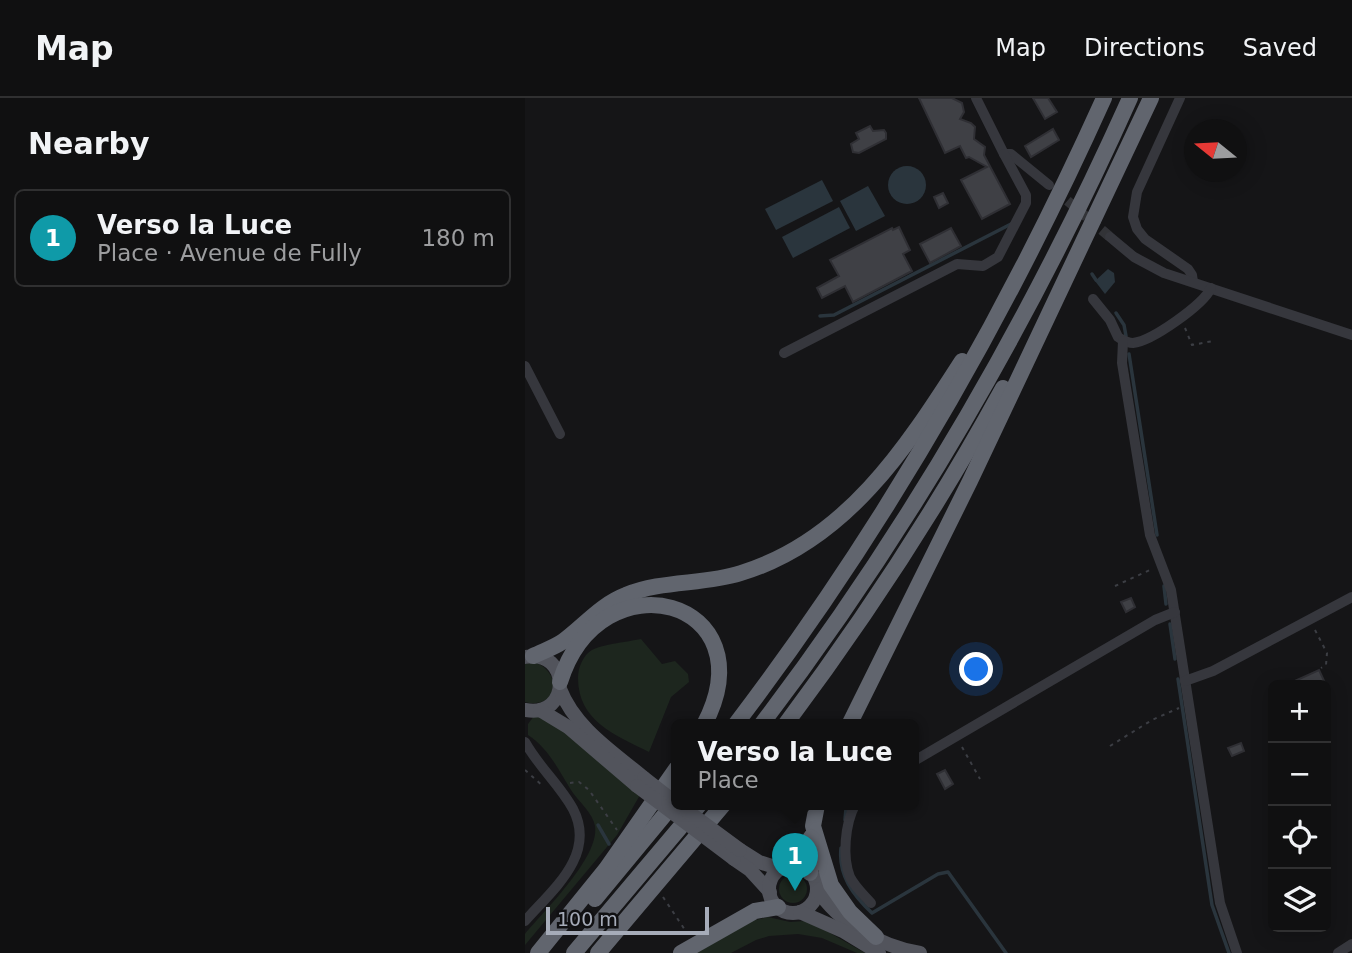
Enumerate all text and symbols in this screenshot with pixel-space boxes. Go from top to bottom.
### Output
text: Map [35,29,114,68]
text: Map [995,34,1046,62]
text: Directions [1084,34,1205,62]
text: Saved [1243,34,1317,62]
north arrow [1184,119,1247,182]
text: Nearby [28,126,150,161]
text: Verso la Luce [97,210,292,240]
text: 1 [45,225,61,251]
text: 180 m [421,225,495,251]
text: Place · Avenue de Fully [97,240,362,266]
your location [959,652,993,686]
map controls [1268,680,1331,932]
button: + [1268,680,1331,743]
popup [671,719,919,810]
text: Verso la Luce [697,737,893,767]
button: − [1268,743,1331,806]
text: Place [697,767,759,793]
button: locate [1268,806,1331,869]
pin: 1 [772,833,818,891]
button: layers [1268,869,1331,932]
scale bar [546,904,709,936]
text: 100 m [557,908,618,930]

